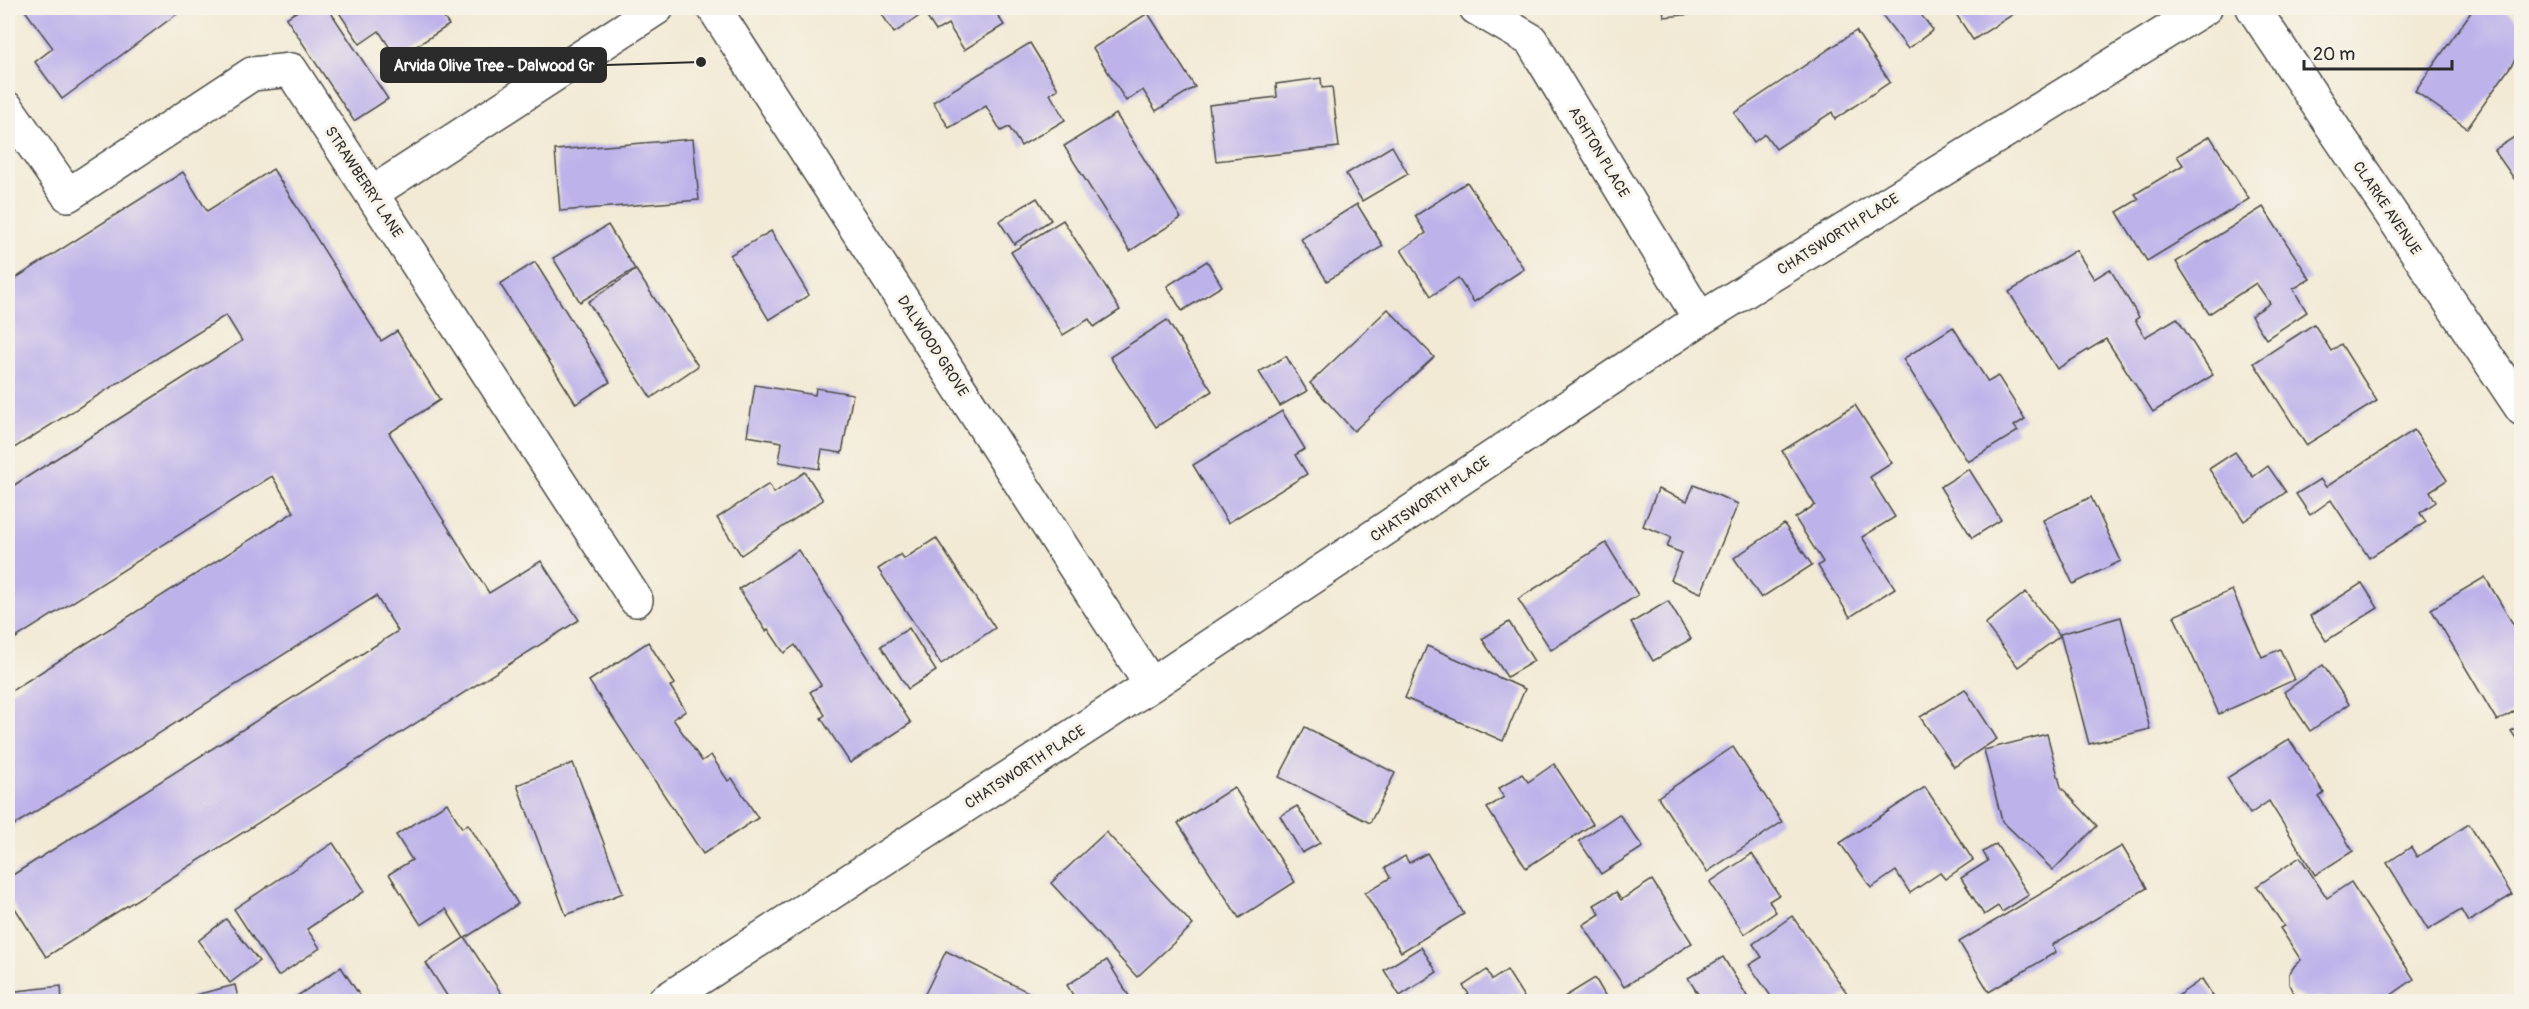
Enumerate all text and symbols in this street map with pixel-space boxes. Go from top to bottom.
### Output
scale bar [2304,33,2452,71]
text: 20 m [2313,43,2355,66]
callout: Arvida Olive Tree - Dalwood Gr [381,48,606,82]
text: Arvida Olive Tree - Dalwood Gr [394,56,595,76]
street label: ASHTON PLACE [1564,103,1633,201]
street label: STRAWBERRY LANE [320,123,407,242]
street label: CLARKE AVENUE [2348,158,2425,259]
street label: CHATSWORTH PLACE [1774,189,1903,280]
street label: DALWOOD GROVE [893,292,973,401]
street label: CHATSWORTH PLACE [1367,452,1494,546]
street label: CHATSWORTH PLACE [961,721,1089,814]

